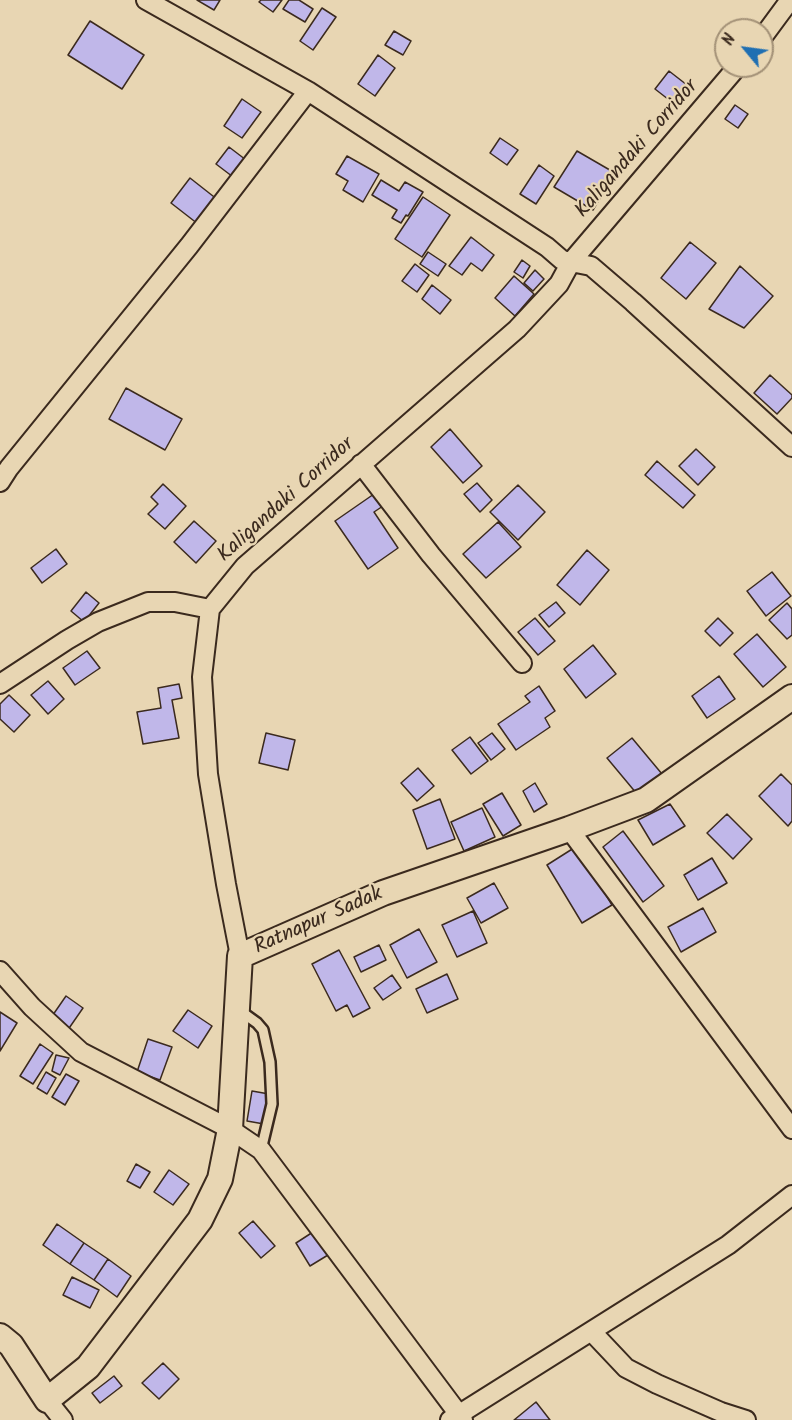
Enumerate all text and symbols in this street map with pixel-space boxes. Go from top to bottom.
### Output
north arrow [714,18,774,78]
text: N [716,30,743,50]
street label: Kaligandaki Corridor [571,76,705,224]
street label: Kaligandaki Corridor [214,433,360,569]
street label: Ratnapur Sadak [251,882,387,962]

